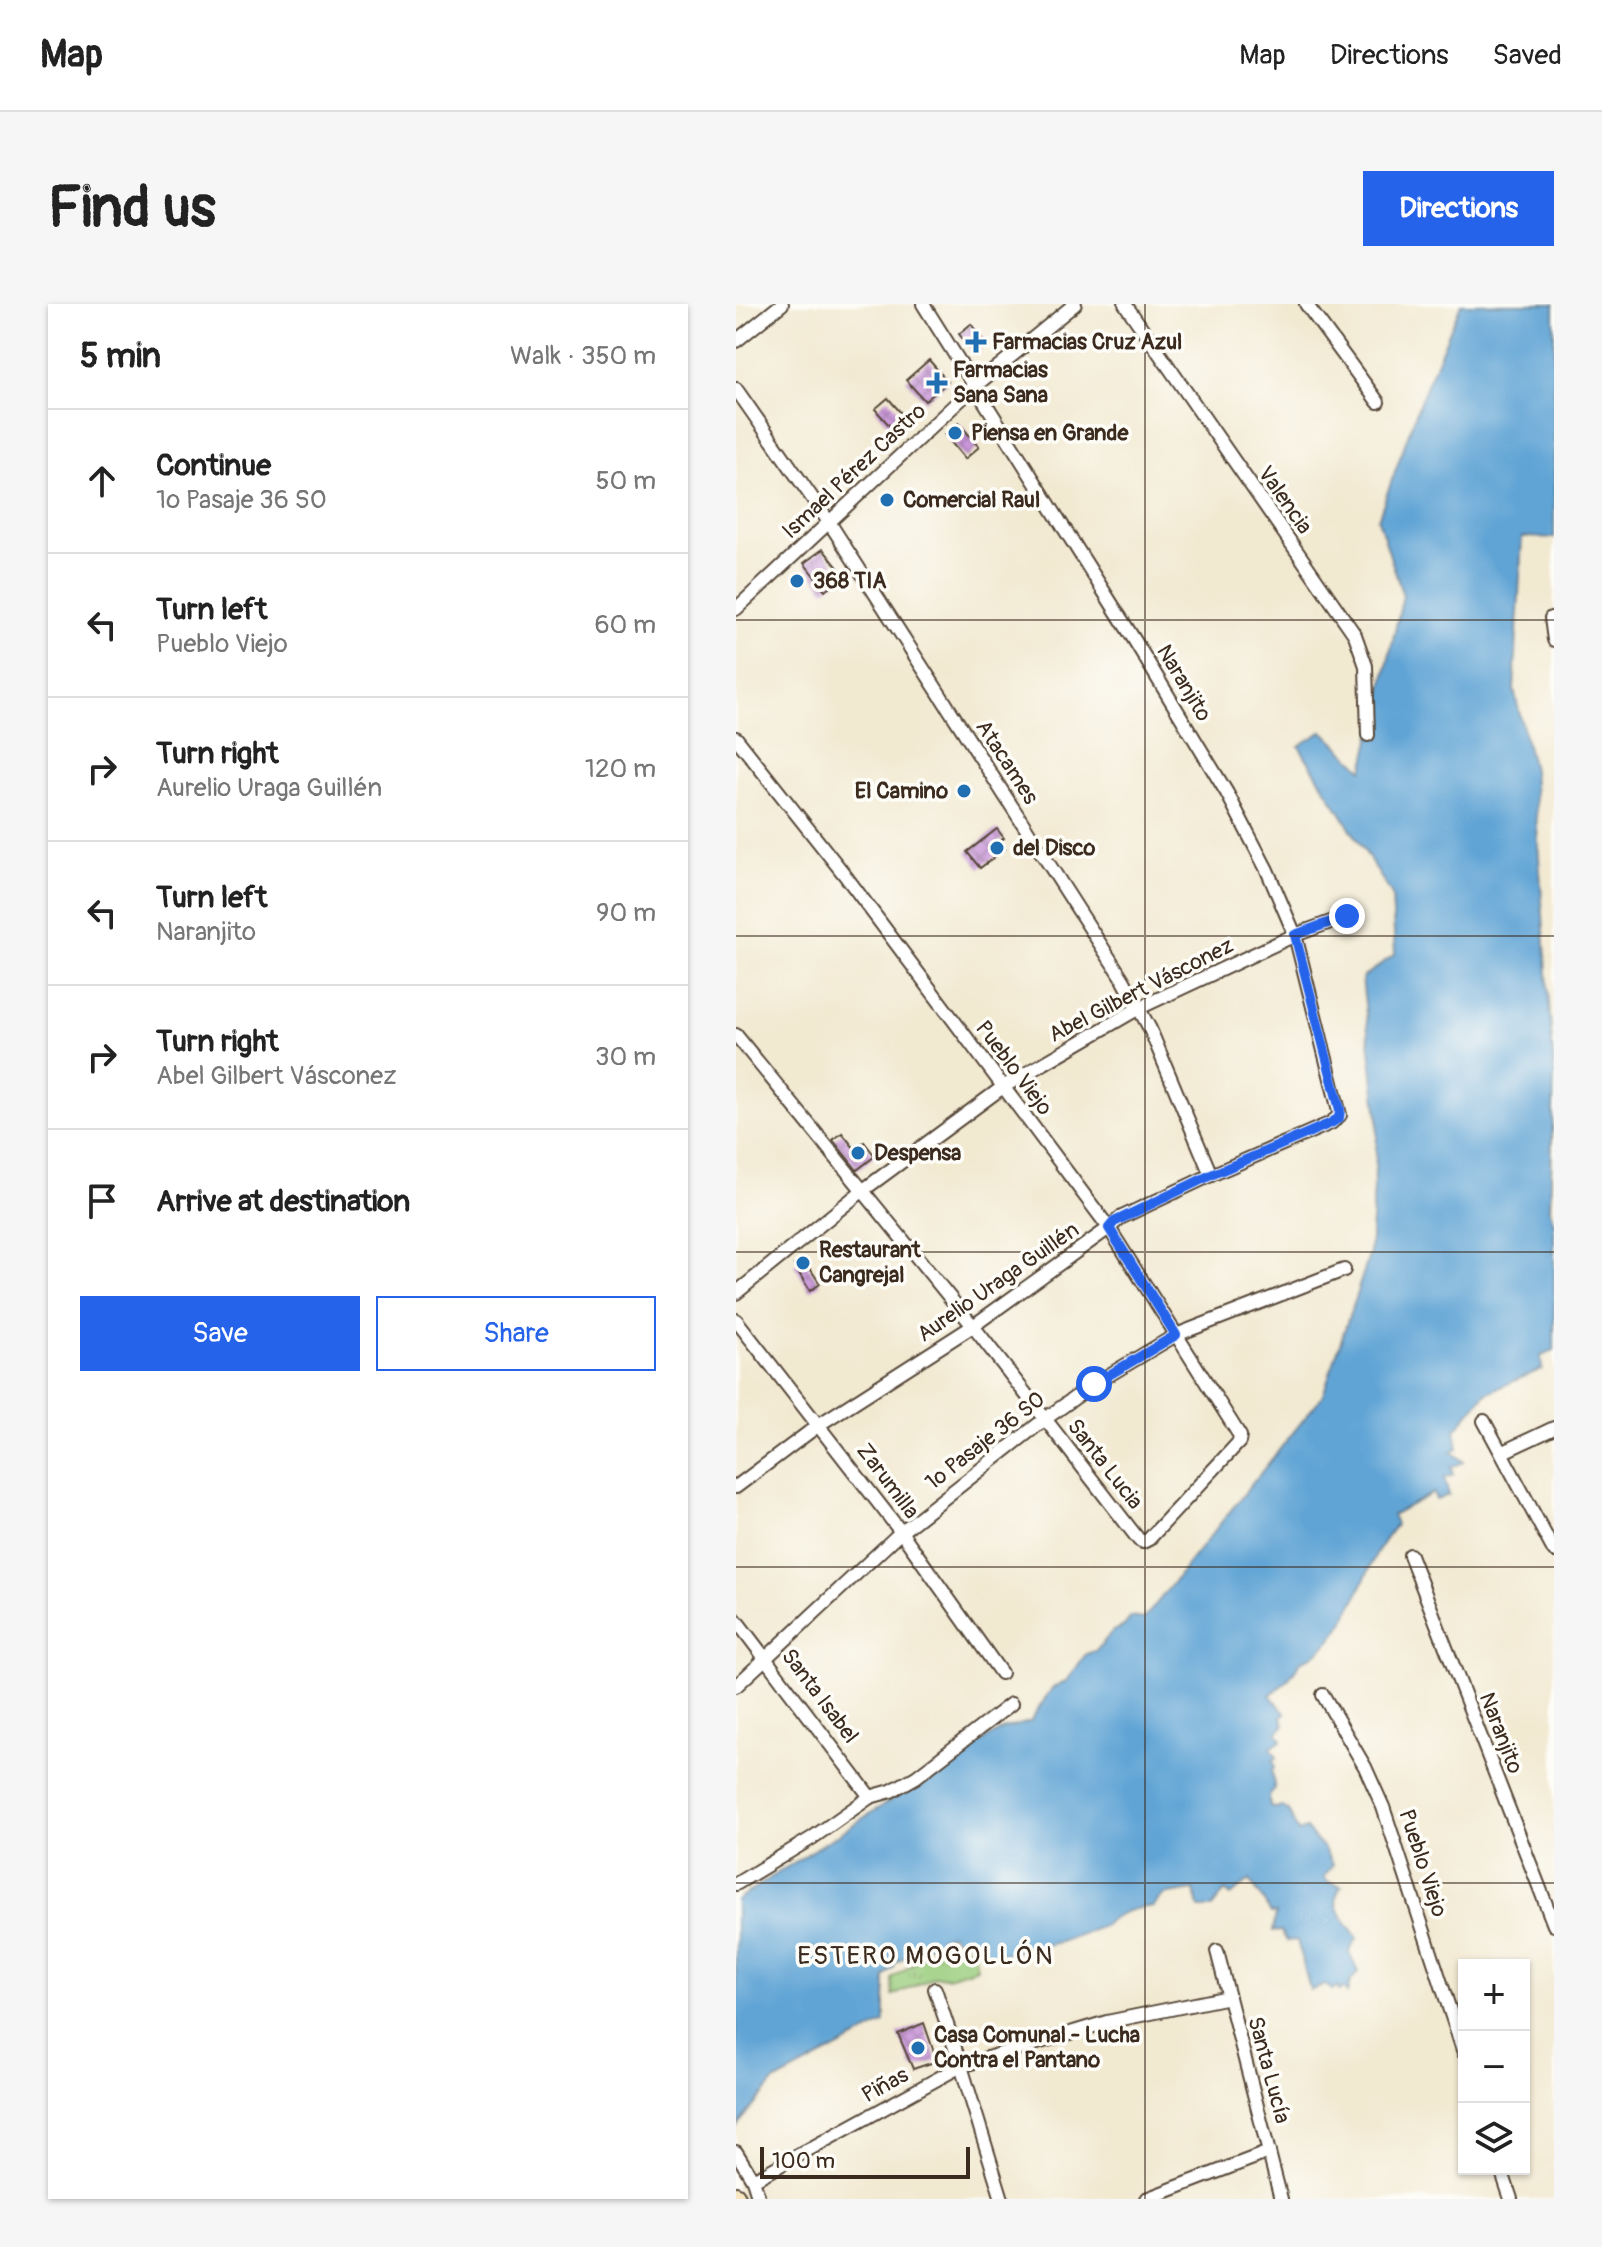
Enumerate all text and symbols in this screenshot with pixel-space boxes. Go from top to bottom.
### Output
text: Map [40,31,103,79]
text: Map [1239,38,1286,73]
text: Directions [1330,38,1449,73]
text: Saved [1493,38,1562,73]
button: Directions [1363,171,1554,246]
text: Find us [48,174,216,243]
place label: Farmacias Cruz Azul [992,328,1182,356]
marker: Farmacias Cruz Azul [967,333,985,351]
text: 5 min [80,335,161,378]
text: Walk · 350 m [510,340,656,372]
place label: Farmacias Sana Sana [953,356,1048,409]
marker: Farmacias Sana Sana [928,374,946,392]
street label: Ismael Pérez Castro [776,397,932,545]
place label: Piensa en Grande [971,419,1129,447]
marker: Piensa en Grande [946,424,964,442]
text: Continue [156,447,271,484]
icon: ahead [80,459,124,503]
street label: Valencia [1251,461,1319,539]
text: 50 m [595,465,656,497]
text: 1º Pasaje 36 SO [156,484,326,516]
place label: Comercial Raul [903,486,1040,514]
marker: Comercial Raul [878,491,896,509]
place label: 368 TIA [813,567,887,595]
marker: 368 TIA [788,572,806,590]
text: Turn left [156,591,267,628]
icon: left [80,603,124,647]
text: 60 m [594,609,656,641]
text: Pueblo Viejo [156,628,288,660]
street label: Naranjito [1150,640,1218,727]
street label: Atacames [969,715,1045,810]
text: Turn right [156,735,279,772]
icon: right [80,747,124,791]
text: 120 m [585,753,656,785]
text: Aurelio Uraga Guillén [156,772,382,804]
place label: El Camino [855,777,948,805]
marker: El Camino [955,782,973,800]
place label: del Disco [1013,834,1096,862]
marker: del Disco [988,839,1006,857]
text: Turn left [156,879,267,916]
icon: left [80,891,124,935]
text: 90 m [596,897,656,929]
route end [1329,898,1365,934]
text: Naranjito [156,916,256,948]
street label: Abel Gilbert Vásconez [1044,931,1238,1049]
street label: Pueblo Viejo [969,1015,1059,1121]
text: Turn right [156,1023,279,1060]
icon: right [80,1035,124,1079]
text: 30 m [595,1041,656,1073]
text: Abel Gilbert Vásconez [156,1060,397,1092]
place label: Despensa [874,1139,961,1167]
marker: Despensa [849,1144,867,1162]
icon: arrive [80,1179,124,1223]
text: Arrive at destination [156,1183,410,1220]
street label: Aurelio Uraga Guillén [912,1216,1084,1348]
place label: Restaurant Cangrejal [819,1236,922,1289]
marker: Restaurant Cangrejal [794,1254,812,1272]
button: Save [80,1296,360,1371]
button: Share [376,1296,656,1371]
route start [1076,1366,1112,1402]
street label: 1º Pasaje 36 SO [920,1386,1050,1496]
street label: Santa Lucia [1061,1413,1149,1515]
street label: Zarumilla [850,1438,926,1524]
street label: Santa Isabel [775,1643,865,1749]
street label: Naranjito [1473,1688,1529,1778]
street label: Pueblo Viejo [1392,1806,1454,1921]
district label: ESTERO MOGOLLÓN [797,1939,1055,1972]
map controls [1458,1959,1530,2175]
button: + [1458,1959,1530,2031]
street label: Santa Lucía [1241,2013,1297,2127]
place label: Casa Comunal - Lucha Contra el Pantano [934,2021,1140,2074]
button: − [1458,2031,1530,2103]
marker: Casa Comunal - Lucha Contra el Pantano [909,2039,927,2057]
street label: Piñas [857,2061,913,2109]
button: layers [1458,2103,1530,2175]
scale bar [760,2143,970,2179]
text: 100 m [772,2147,835,2175]

